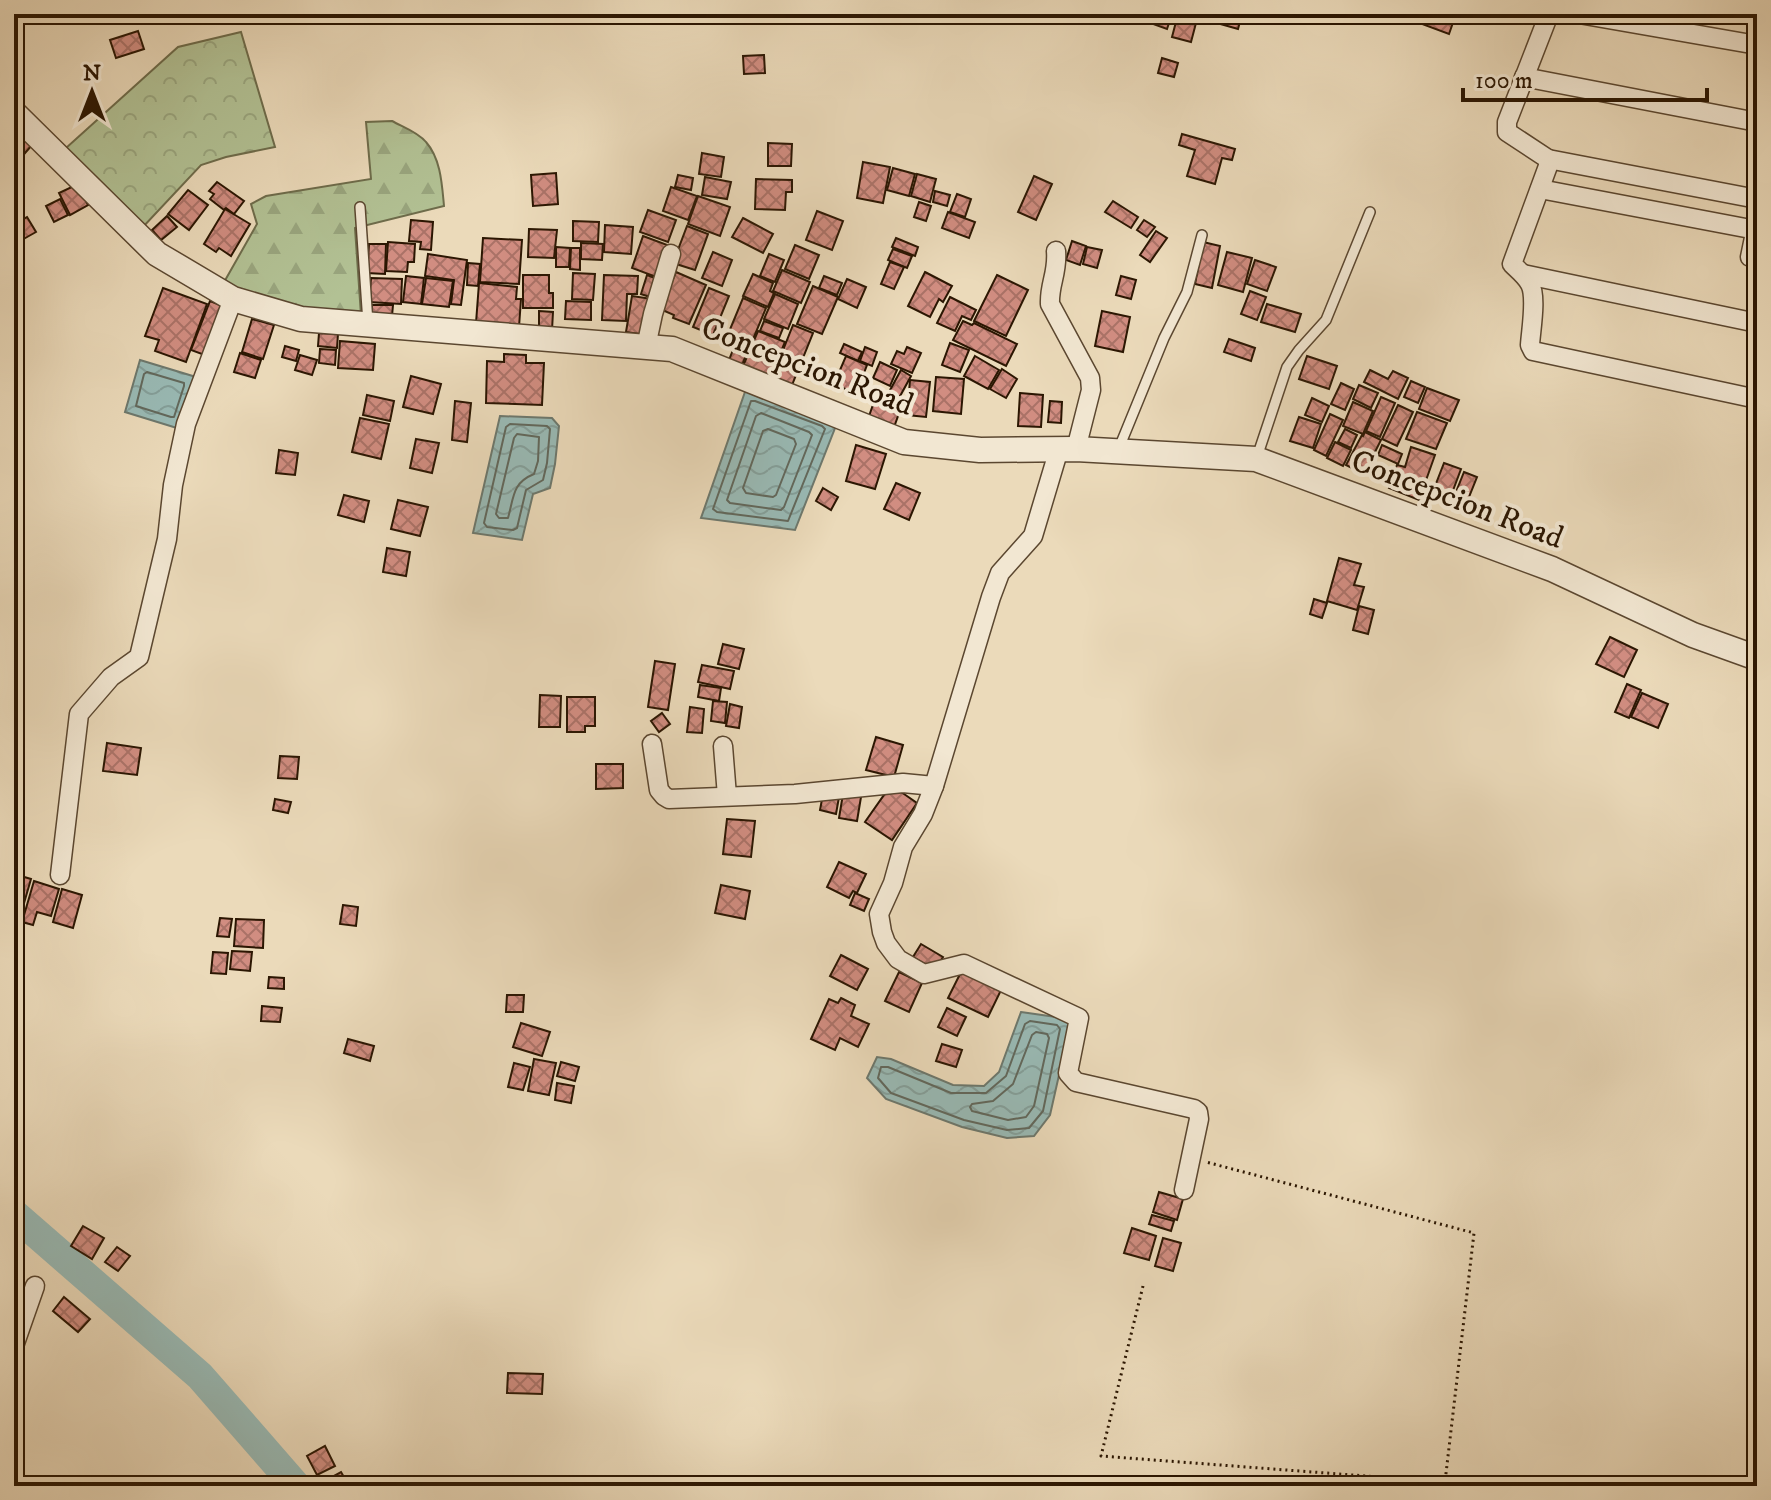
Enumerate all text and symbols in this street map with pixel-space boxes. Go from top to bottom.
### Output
north arrow [52,52,132,132]
scale bar [1463,52,1707,102]
text: N [83,60,101,87]
text: 100 m [1475,66,1533,96]
street label: Concepcion Road [695,308,919,426]
street label: Concepcion Road [1345,441,1569,559]

